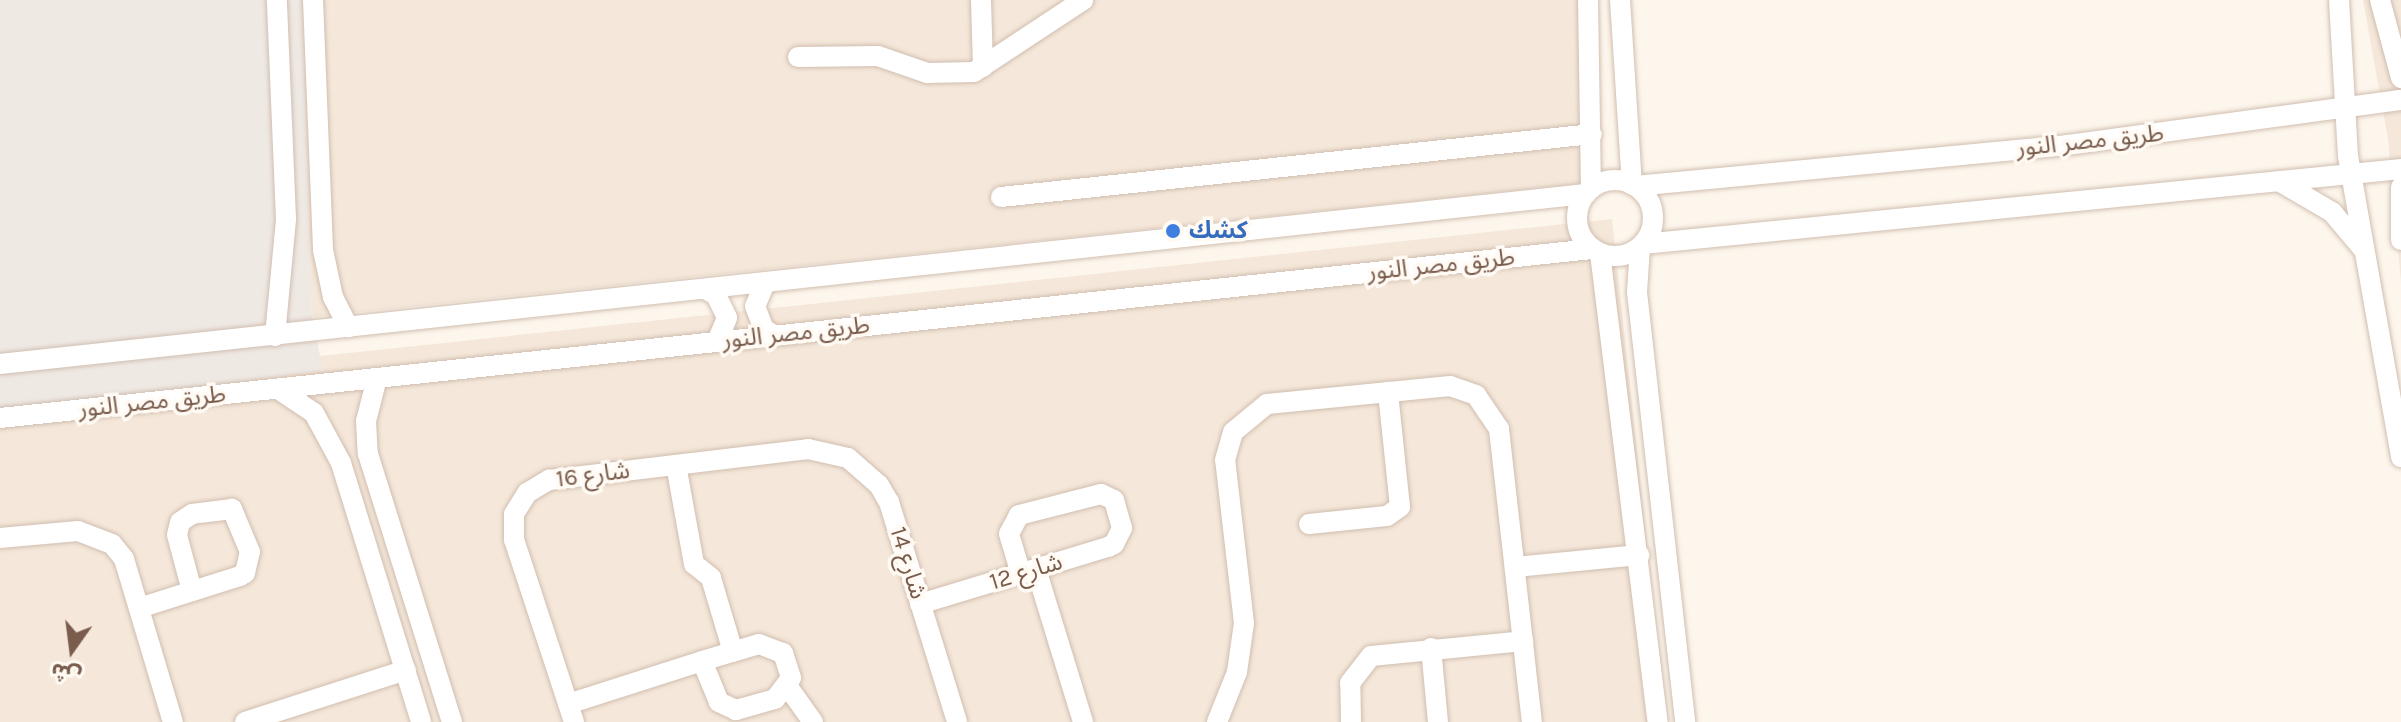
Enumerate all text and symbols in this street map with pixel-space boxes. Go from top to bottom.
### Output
street label: طريق مصر النور [2015,119,2165,163]
place label: كشك [1189,217,1248,245]
marker: كشك [1164,222,1182,240]
street label: طريق مصر النور [1366,243,1516,287]
street label: طريق مصر النور [721,311,871,355]
street label: طريق مصر النور [77,380,227,424]
street label: شارع 16 [554,456,632,494]
street label: شارع 14 [883,523,933,603]
street label: شارع 12 [986,547,1066,597]
north arrow [32,610,112,690]
text: ش [48,657,84,690]

